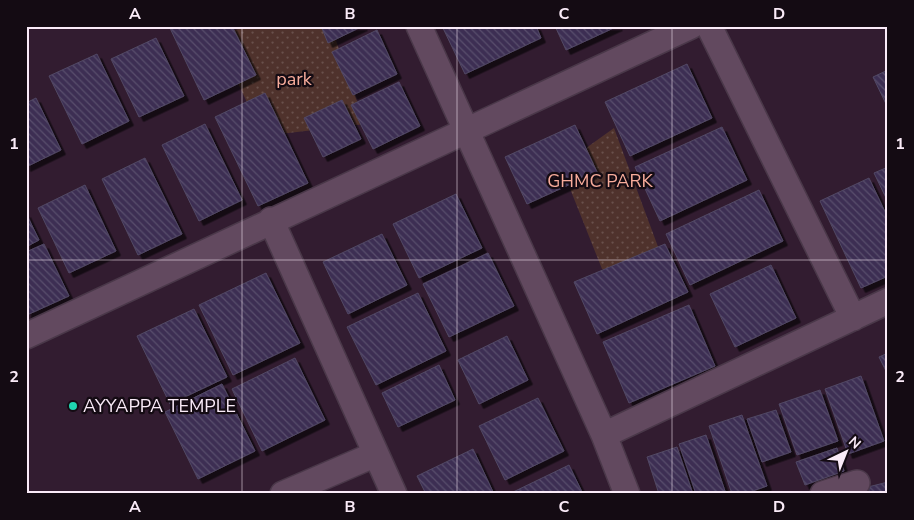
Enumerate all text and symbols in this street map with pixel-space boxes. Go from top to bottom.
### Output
text: A [129,3,141,25]
text: B [344,3,356,25]
text: C [559,3,570,25]
text: D [773,3,785,25]
park label: park [276,67,313,91]
text: 1 [9,133,19,155]
text: 1 [895,133,905,155]
park label: GHMC PARK [547,169,653,193]
text: 2 [9,366,19,388]
text: 2 [895,366,905,388]
place label: AYYAPPA TEMPLE [83,394,236,418]
marker: AYYAPPA TEMPLE [67,400,79,412]
north arrow [822,428,872,478]
text: N [844,432,865,453]
text: A [129,496,141,518]
text: B [344,496,356,518]
text: C [559,496,570,518]
text: D [773,496,785,518]

